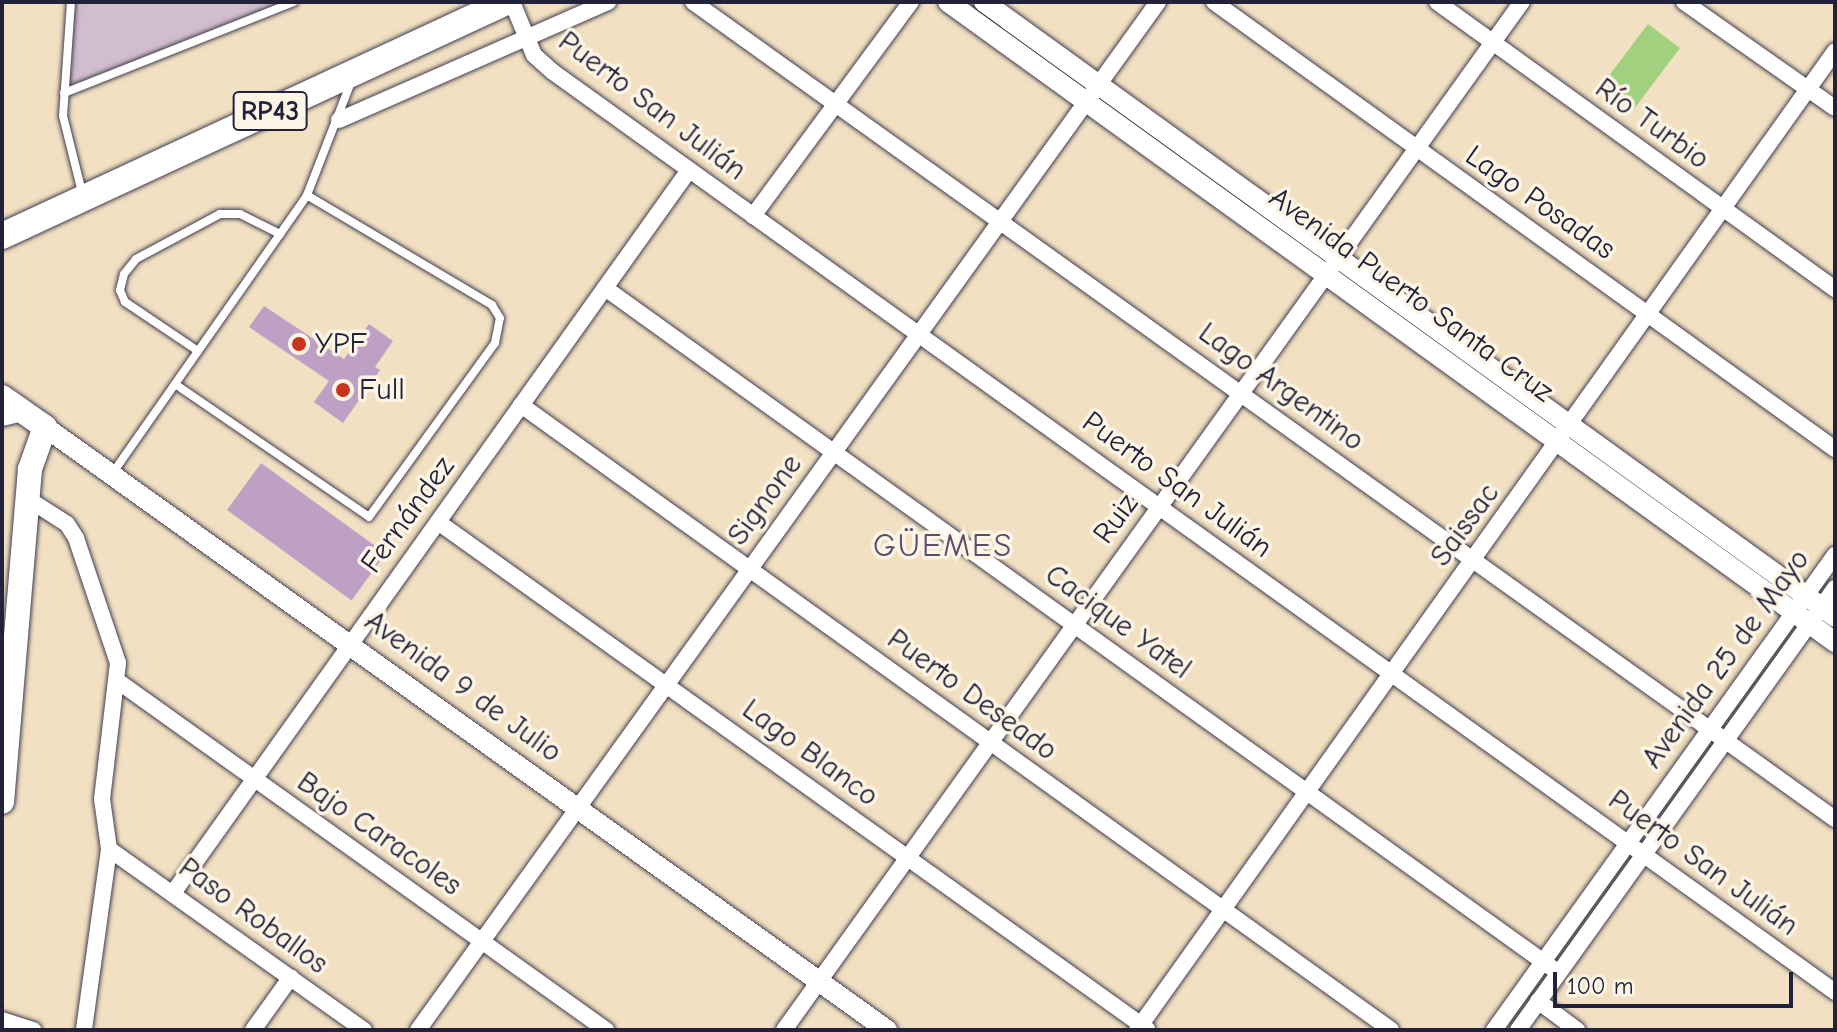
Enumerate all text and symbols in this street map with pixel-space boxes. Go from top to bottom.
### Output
street label: Puerto San Julián [551,24,753,188]
street label: Río Turbio [1588,71,1716,177]
road number: RP43 [232,87,308,135]
street label: Lago Posadas [1458,138,1622,268]
street label: Avenida Puerto Santa Cruz [1262,180,1560,410]
street label: Lago Argentino [1191,315,1371,459]
place label: YPF [315,326,367,362]
marker: YPF [290,335,308,353]
place label: Full [359,372,405,408]
marker: Full [334,381,352,399]
street label: Puerto San Julián [1075,404,1279,566]
street label: Signone [720,448,810,552]
street label: Fernández [354,450,462,580]
street label: Saissac [1423,477,1507,573]
street label: Ruiz [1086,487,1146,551]
district label: GÜEMES [873,527,1013,565]
street label: Avenida 25 de Mayo [1635,543,1817,775]
street label: Cacique Yatel [1038,557,1198,687]
street label: Avenida 9 de Julio [358,604,568,770]
street label: Puerto Deseado [880,621,1064,769]
street label: Lago Blanco [735,692,885,814]
street label: Bajo Caracoles [290,764,468,904]
street label: Puerto San Julián [1601,782,1805,944]
street label: Paso Roballos [171,850,335,982]
scale bar [1557,956,1797,1006]
text: 100 m [1567,972,1634,1000]

